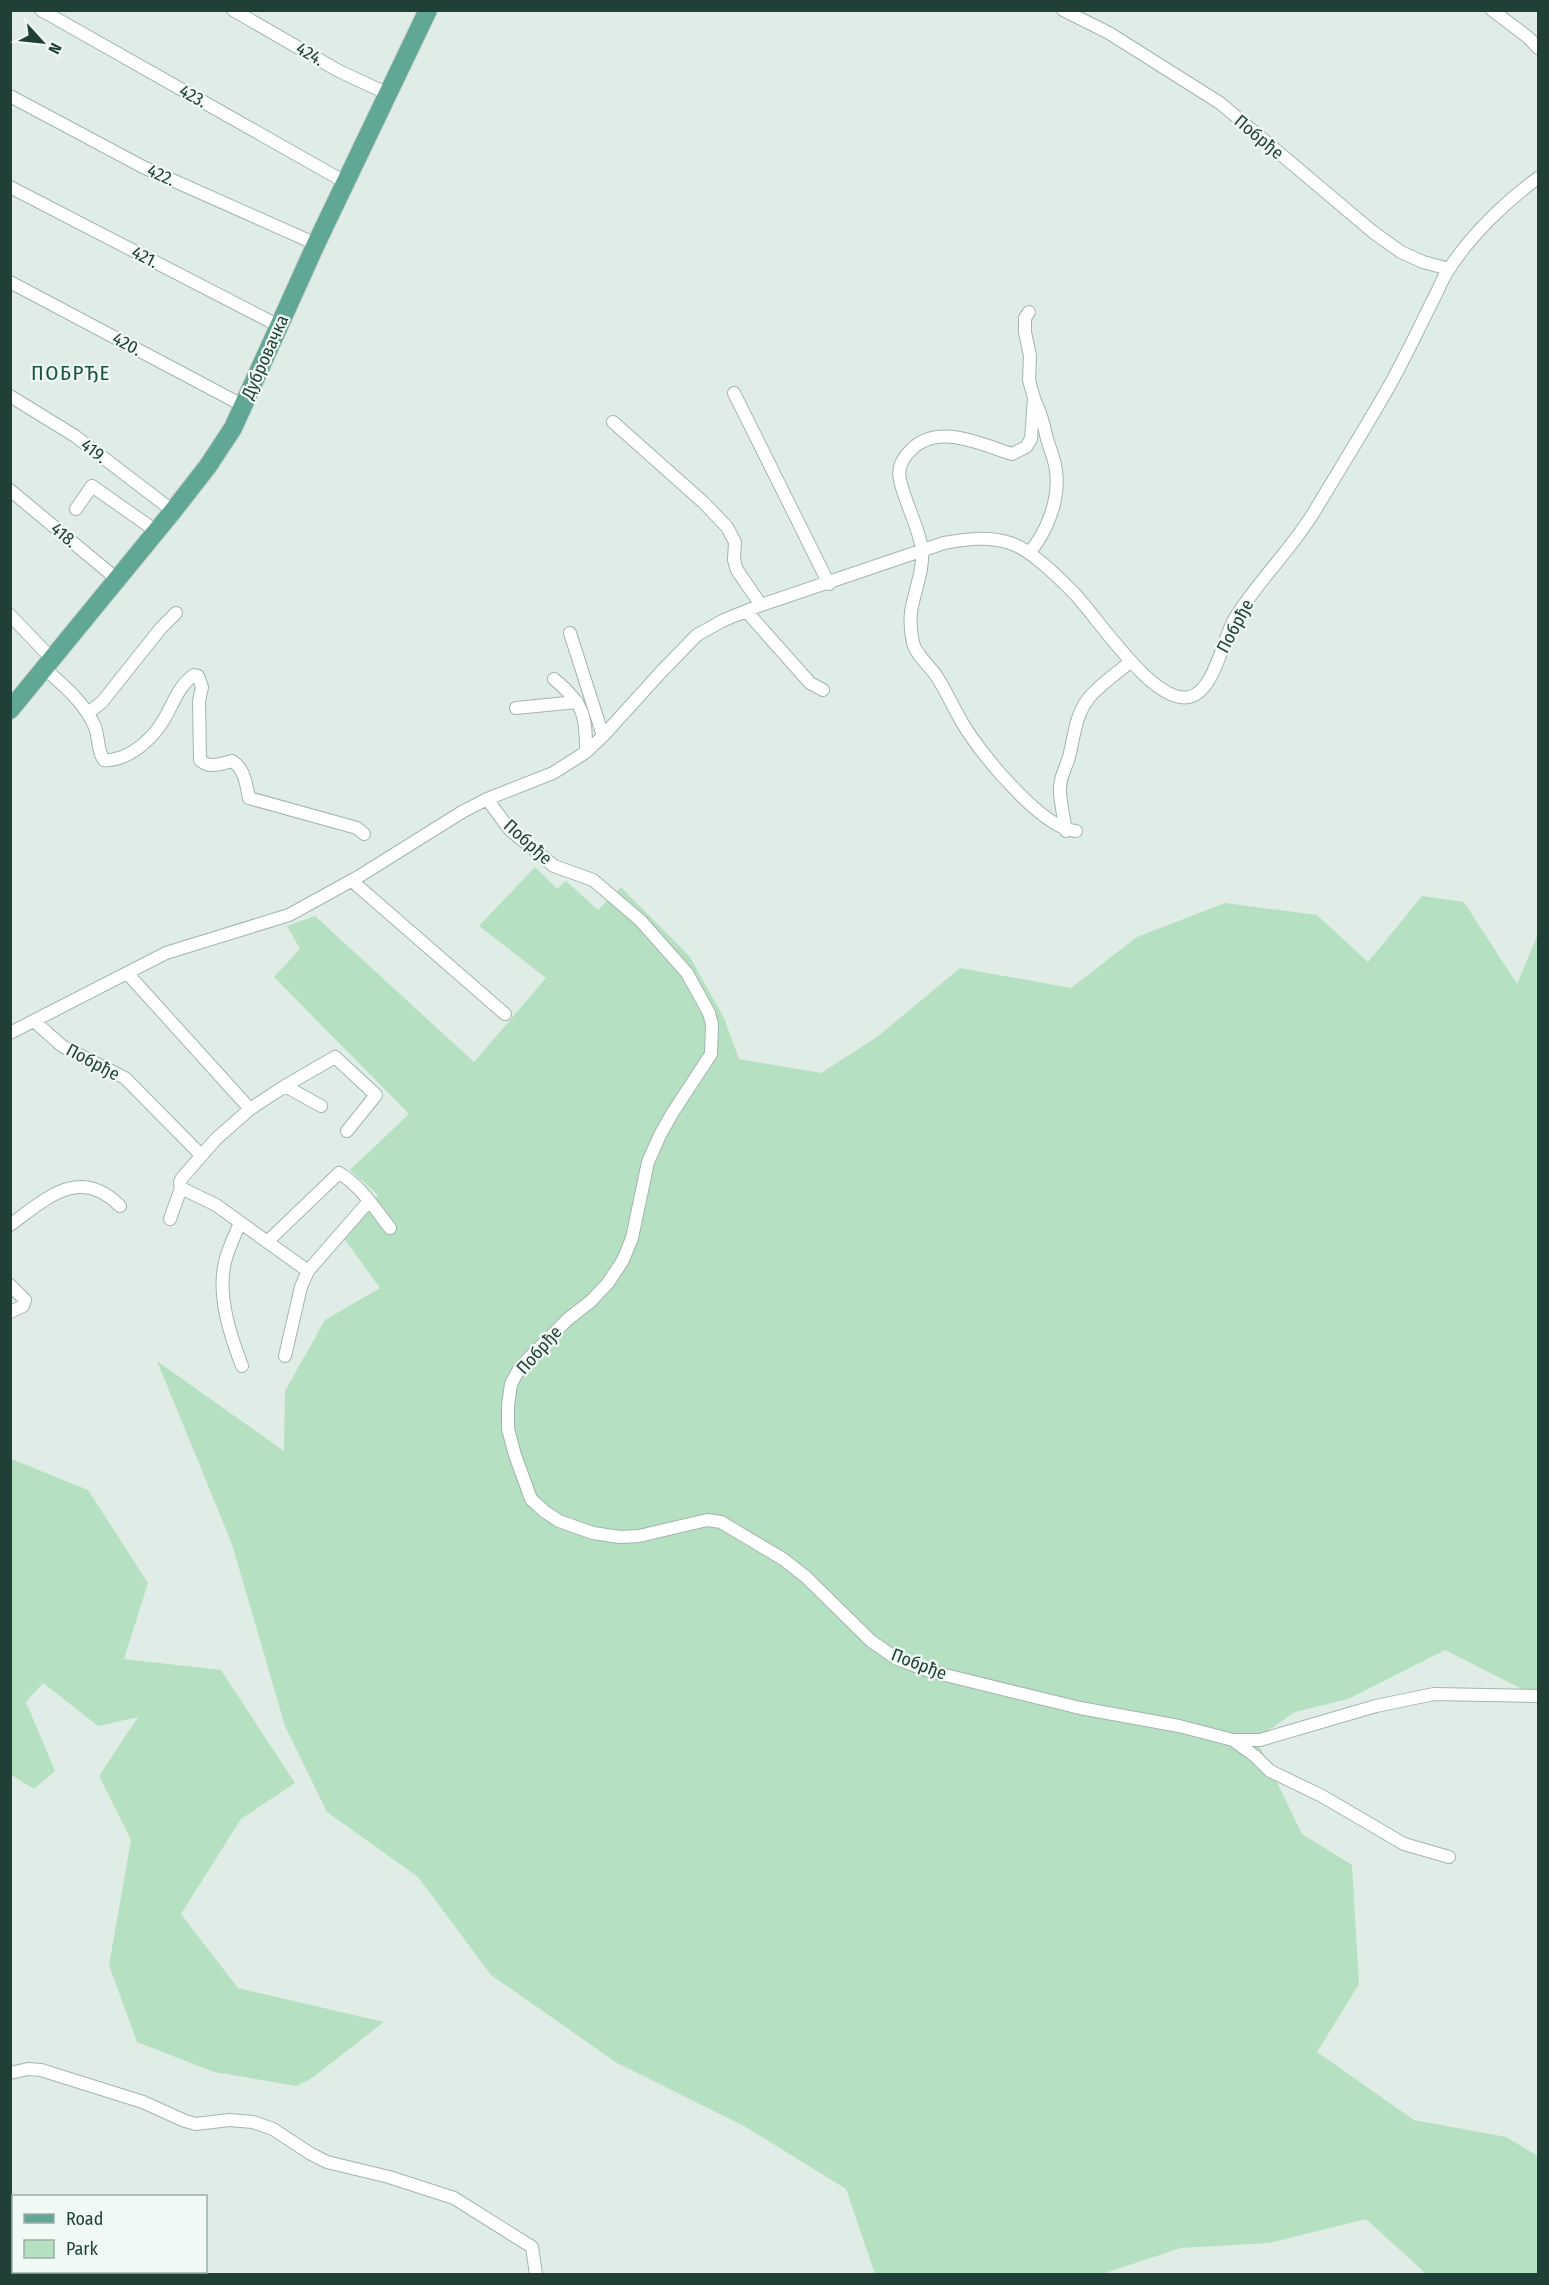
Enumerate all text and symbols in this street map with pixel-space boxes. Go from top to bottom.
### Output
north arrow [12,12,72,72]
street label: 424. [292,37,328,71]
text: N [44,40,66,57]
street label: 423. [175,80,211,113]
street label: Побрђе [1230,110,1288,164]
street label: 422. [144,159,179,191]
street label: 421. [128,241,162,273]
street label: Дубровачка [236,311,293,403]
street label: 420. [109,327,145,361]
district label: ПОБРЂЕ [31,360,111,386]
street label: 419. [76,434,112,468]
street label: 418. [46,518,82,552]
street label: Побрђе [1212,595,1258,657]
street label: Побрђе [499,815,557,870]
street label: Побрђе [62,1039,124,1085]
street label: Побрђе [512,1321,567,1379]
street label: Побрђе [888,1643,950,1685]
legend [12,2195,207,2273]
text: Road [66,2208,103,2230]
text: Park [66,2238,99,2260]

